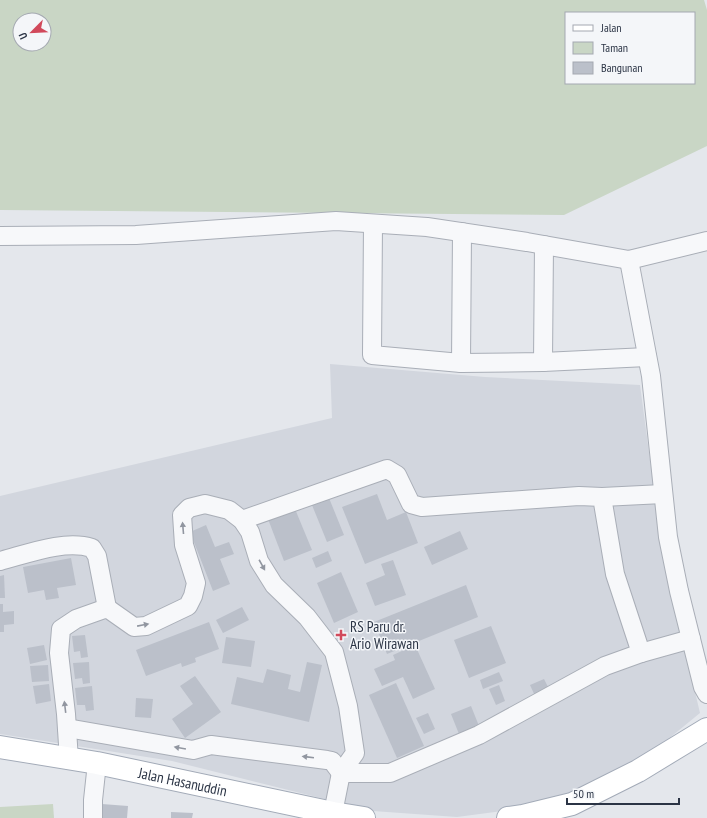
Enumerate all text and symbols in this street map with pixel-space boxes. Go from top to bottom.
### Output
north arrow [12,12,52,52]
legend [565,12,695,84]
text: Jalan [600,20,622,35]
text: U [15,30,30,42]
text: Taman [601,40,628,55]
text: Bangunan [601,60,642,75]
one-way arrow [180,522,186,534]
one-way arrow [258,559,265,571]
place label: RS Paru dr. Ario Wirawan [350,617,419,653]
one-way arrow [137,622,150,628]
marker: RS Paru dr. Ario Wirawan [335,629,347,641]
one-way arrow [62,701,69,713]
one-way arrow [174,744,186,750]
one-way arrow [302,754,314,760]
street label: Jalan Hasanuddin [136,762,229,800]
scale bar [567,780,679,806]
text: 50 m [573,786,594,801]

